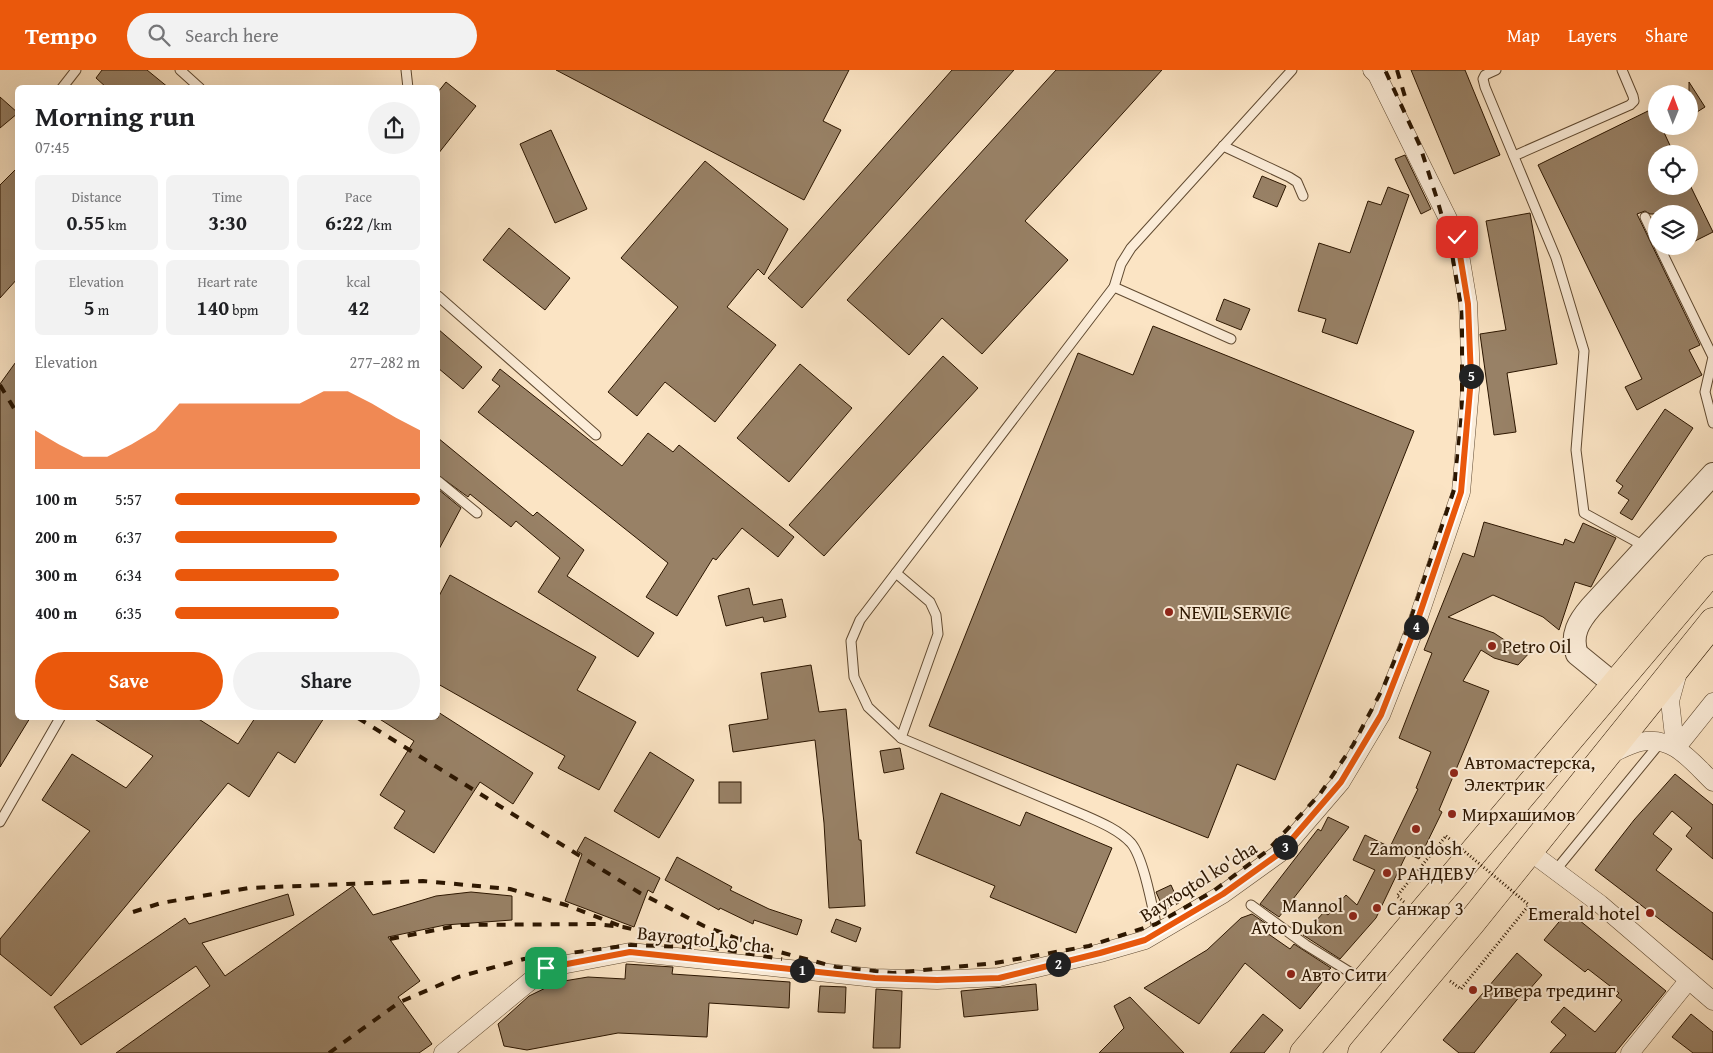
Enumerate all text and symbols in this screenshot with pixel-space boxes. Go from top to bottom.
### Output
search box [127,13,477,58]
text: Tempo [25,18,97,53]
icon: search [145,21,173,49]
text: Search here [185,21,279,49]
text: Map [1507,22,1540,49]
text: Layers [1568,22,1617,49]
text: Share [1645,22,1688,49]
north arrow [1648,85,1698,135]
map controls [1648,85,1698,255]
text: Morning run [35,95,195,136]
button: share [368,102,420,154]
text: 07:45 [35,135,70,159]
button: locate [1648,145,1698,195]
text: Distance [71,187,122,207]
text: Time [213,187,242,207]
text: Pace [345,187,372,207]
button: layers [1648,205,1698,255]
text: 0.55 [66,207,105,238]
text: 3:30 [208,207,247,238]
text: 6:22 [325,207,364,238]
text: km [105,215,127,235]
text: /km [364,215,392,235]
pin [1436,216,1478,258]
icon: check [1443,223,1471,251]
text: Elevation [69,272,124,292]
text: Heart rate [197,272,258,292]
text: kcal [347,272,370,292]
text: 5 [84,292,95,323]
text: 140 [197,292,229,323]
text: 42 [348,292,369,323]
text: m [95,300,109,320]
text: bpm [229,300,258,320]
text: Elevation [35,350,98,374]
text: 277–282 m [350,350,420,374]
pin: 5 [1458,364,1484,388]
text: 5 [1468,366,1475,386]
text: 100 m [35,487,77,511]
text: 5:57 [115,487,142,511]
text: 200 m [35,525,77,549]
text: 6:37 [115,525,142,549]
text: 300 m [35,563,77,587]
text: 6:34 [115,563,142,587]
place label: NEVIL SERVIC [1179,598,1290,626]
text: 400 m [35,601,77,625]
text: 6:35 [115,601,142,625]
marker: NEVIL SERVIC [1163,606,1175,618]
pin: 4 [1404,614,1428,640]
text: 4 [1413,617,1420,637]
place label: Petro Oil [1502,632,1571,660]
marker: Petro Oil [1486,640,1498,652]
button: Save [35,652,223,710]
button: Share [233,652,420,710]
place label: Автомастерска, Электрик [1464,748,1595,798]
marker: Автомастерска, Электрик [1448,767,1460,779]
place label: Мирхашимов [1462,800,1575,828]
marker: Мирхашимов [1446,808,1458,820]
marker: Zamondosh [1410,823,1422,835]
street label: Bayroqtol ko'cha [1134,834,1262,928]
pin: 3 [1272,834,1298,860]
place label: Zamondosh [1370,834,1463,862]
text: 3 [1282,837,1289,857]
place label: РАНДЕВУ [1397,859,1476,887]
marker: РАНДЕВУ [1381,867,1393,879]
place label: Mannol Avto Dukon [1251,891,1343,941]
place label: Санжар 3 [1387,894,1464,922]
place label: Emerald hotel [1528,899,1640,927]
marker: Санжар 3 [1371,902,1383,914]
marker: Emerald hotel [1644,907,1656,919]
marker: Mannol Avto Dukon [1347,910,1359,922]
street label: Bayroqtol ko'cha [636,918,772,960]
pin [525,947,567,989]
pin: 2 [1046,952,1070,976]
icon: arrive [532,954,560,982]
text: 2 [1055,954,1062,974]
pin: 1 [790,958,814,982]
text: 1 [799,960,806,980]
place label: Авто Сити [1301,960,1387,988]
marker: Авто Сити [1285,968,1297,980]
place label: Ривера трединг [1483,976,1615,1004]
marker: Ривера трединг [1467,984,1479,996]

